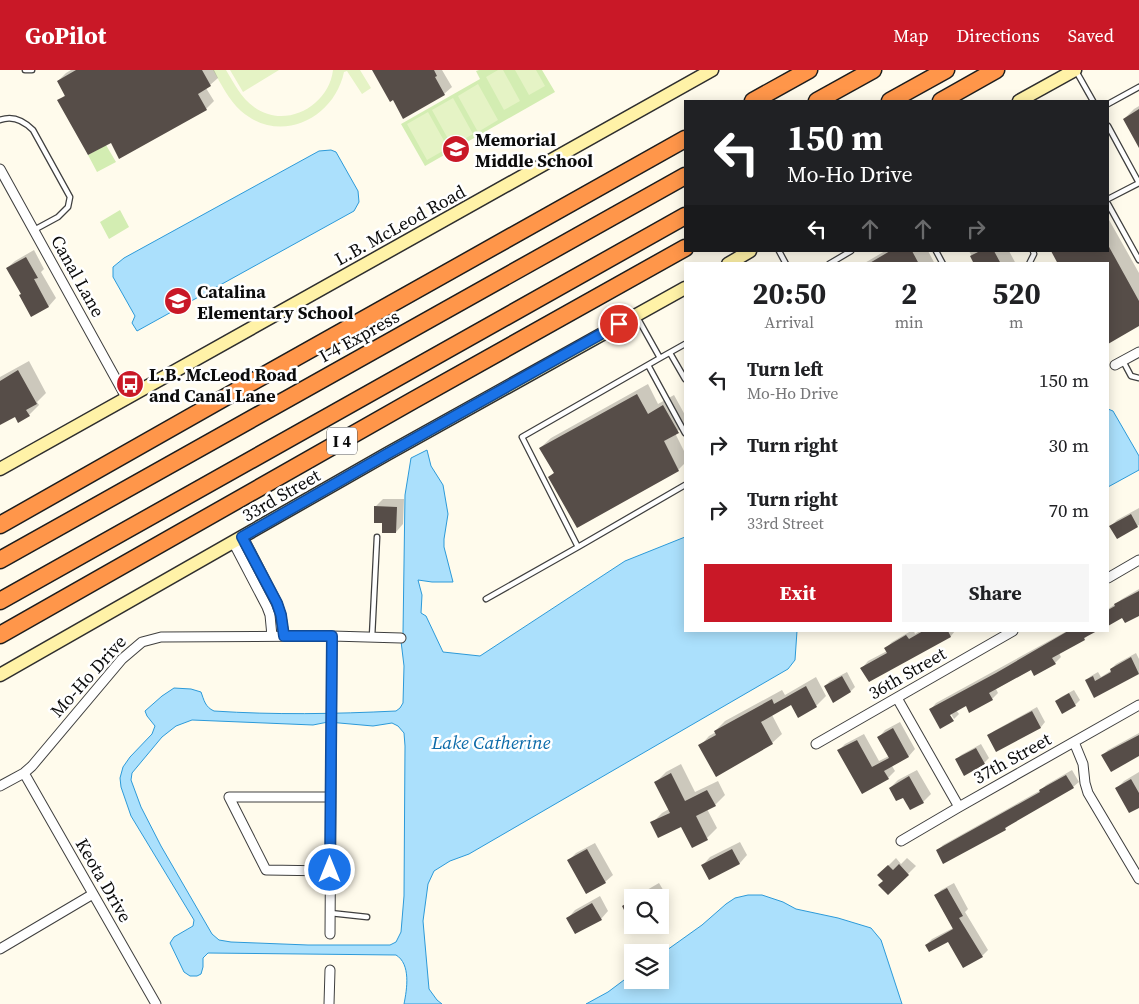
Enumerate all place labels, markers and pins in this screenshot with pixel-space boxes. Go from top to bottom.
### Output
place label: Memorial Middle School [475,127,593,173]
school or university icon: Memorial Middle School [441,134,471,164]
place label: Catalina Elementary School [197,279,354,325]
school or university icon: Catalina Elementary School [163,286,193,316]
pin [598,303,640,345]
place label: L.B. McLeod Road and Canal Lane [149,362,297,408]
bus stop icon: L.B. McLeod Road and Canal Lane [115,369,145,399]

